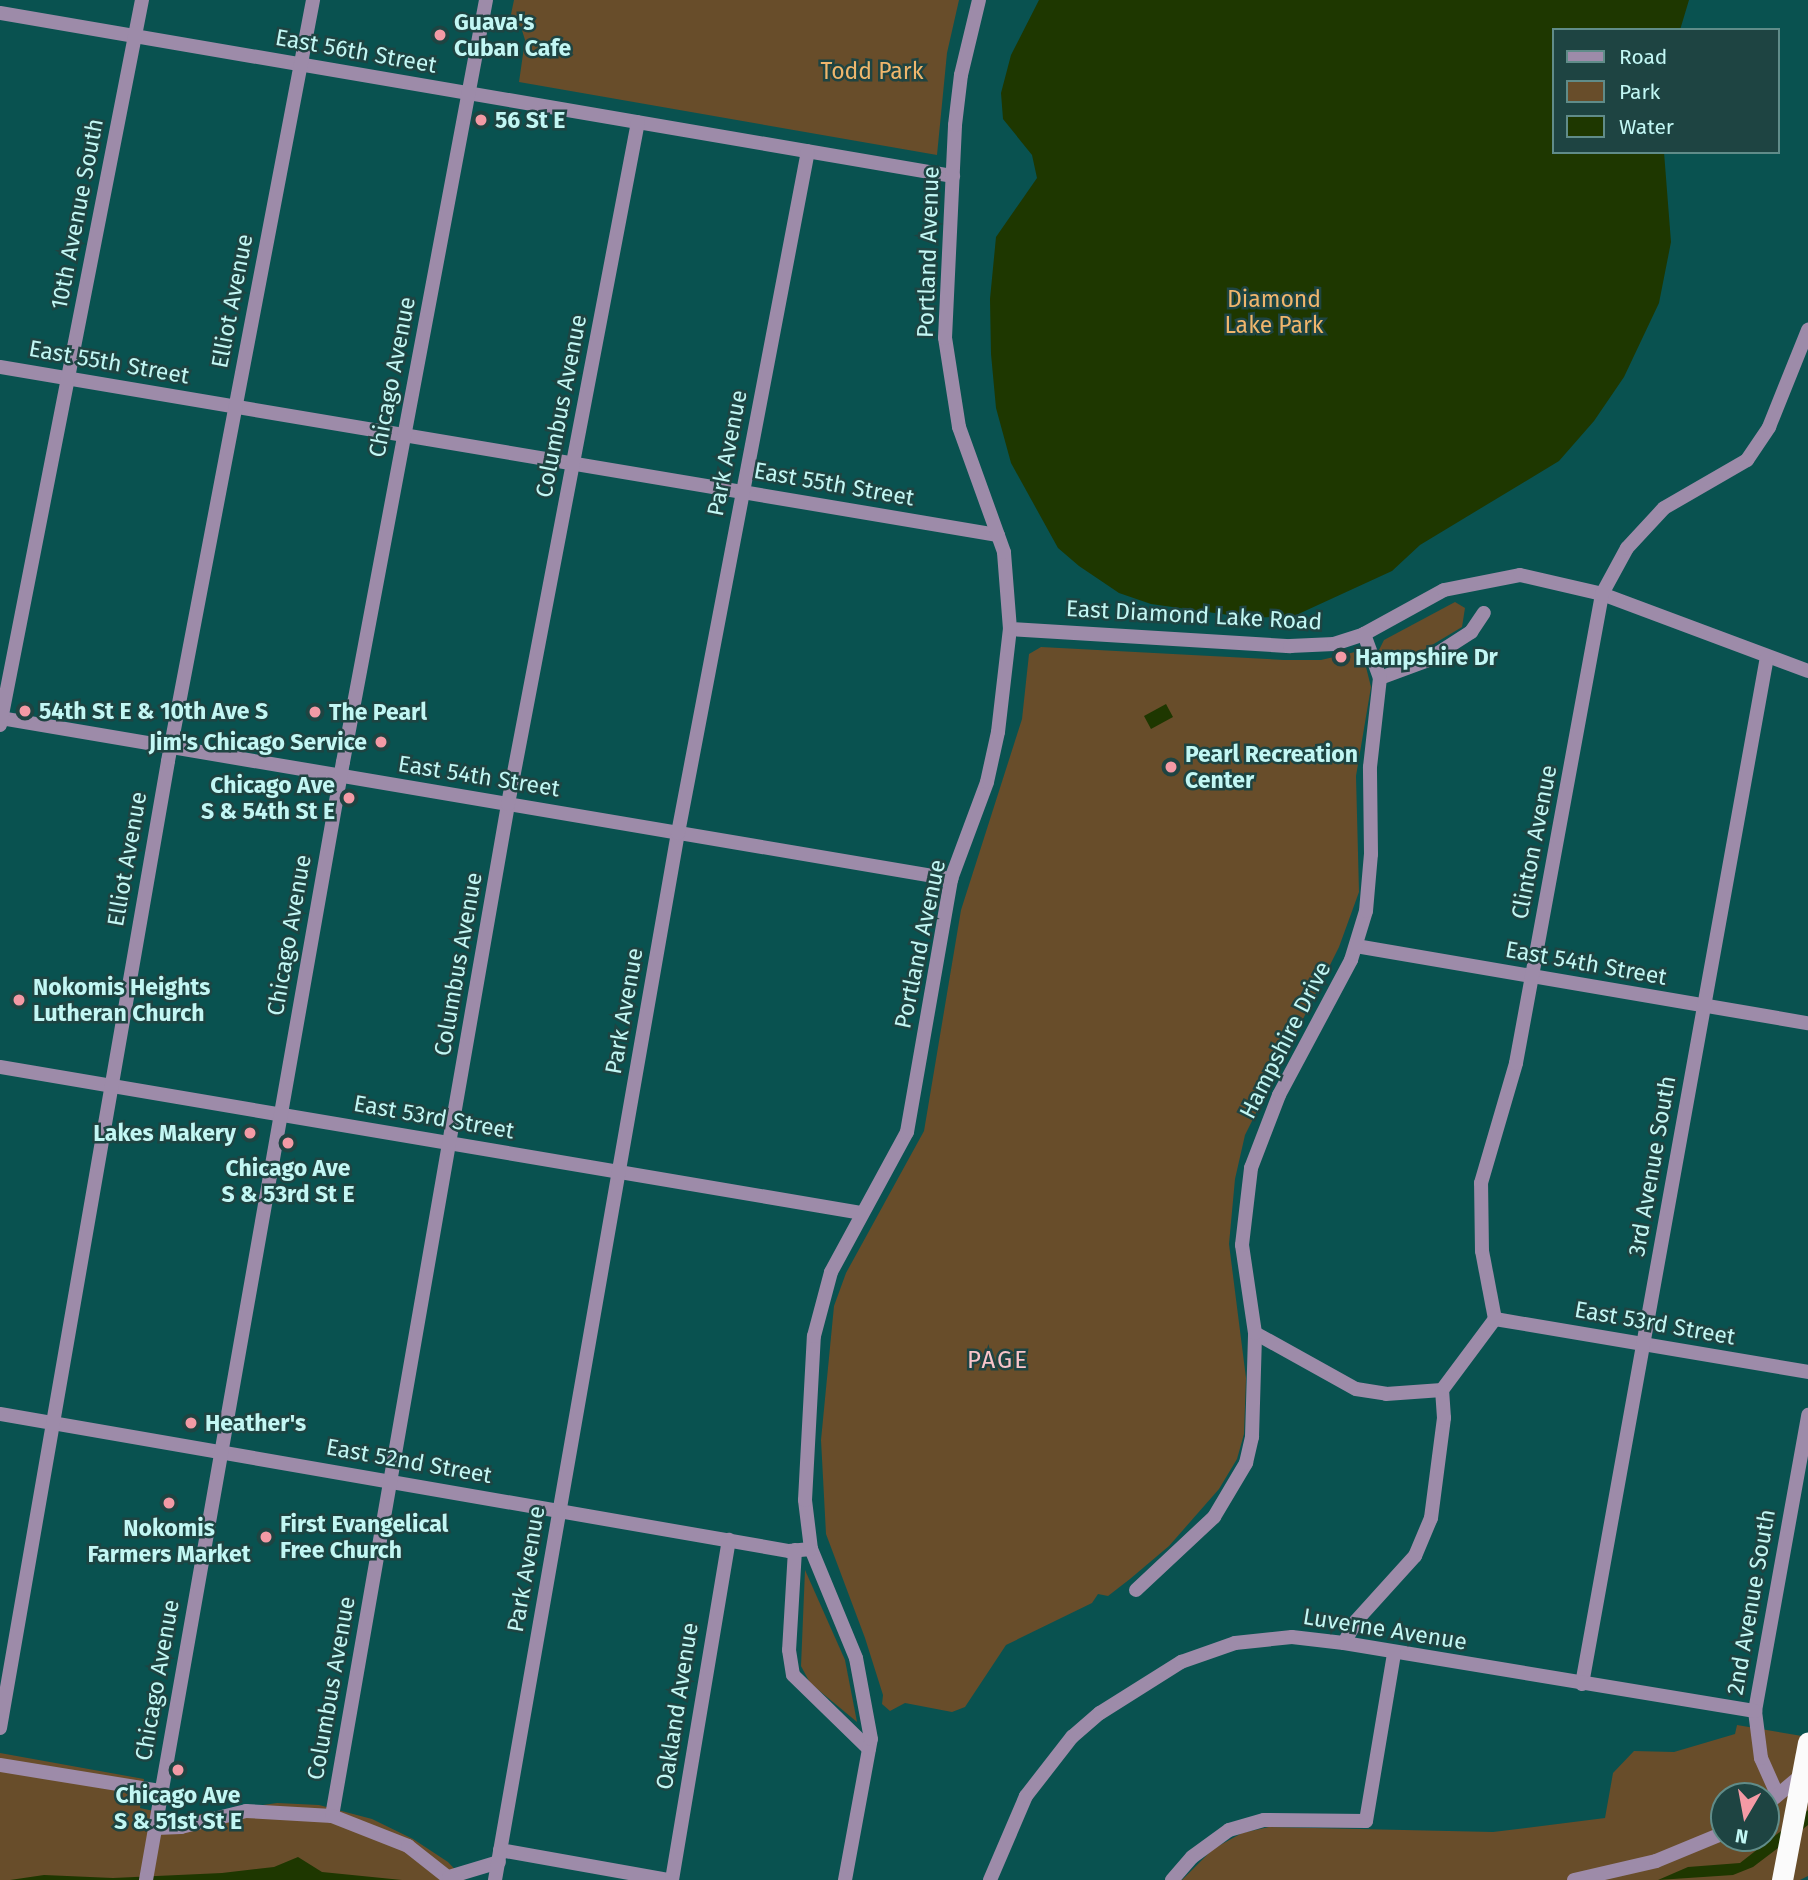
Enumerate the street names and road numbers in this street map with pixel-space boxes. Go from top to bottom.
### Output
street label: East 56th Street [273,23,439,79]
street label: 10th Avenue South [45,116,109,312]
street label: Portland Avenue [911,166,945,338]
street label: Elliot Avenue [205,231,259,371]
street label: Chicago Avenue [363,294,421,460]
street label: Columbus Avenue [530,312,592,500]
street label: East 55th Street [27,334,191,390]
street label: Park Avenue [701,388,753,518]
street label: East 55th Street [752,456,916,512]
street label: East Diamond Lake Road [1065,595,1323,635]
street label: East 54th Street [396,750,562,802]
street label: Clinton Avenue [1506,762,1562,922]
street label: Elliot Avenue [102,790,152,928]
street label: Chicago Avenue [261,852,317,1018]
street label: Portland Avenue [889,857,951,1031]
street label: Columbus Avenue [428,870,488,1058]
street label: East 54th Street [1503,935,1669,991]
street label: Park Avenue [599,946,649,1076]
street label: Hampshire Drive [1233,957,1337,1123]
street label: 3rd Avenue South [1623,1073,1681,1259]
street label: East 53rd Street [351,1089,517,1145]
street label: East 53rd Street [1572,1295,1738,1351]
street label: East 52nd Street [324,1433,494,1489]
street label: Park Avenue [501,1504,551,1634]
street label: 2nd Avenue South [1721,1507,1781,1697]
street label: Columbus Avenue [301,1594,361,1782]
street label: Chicago Avenue [129,1597,185,1763]
street label: Luverne Avenue [1301,1602,1469,1656]
street label: Oakland Avenue [650,1620,704,1792]

